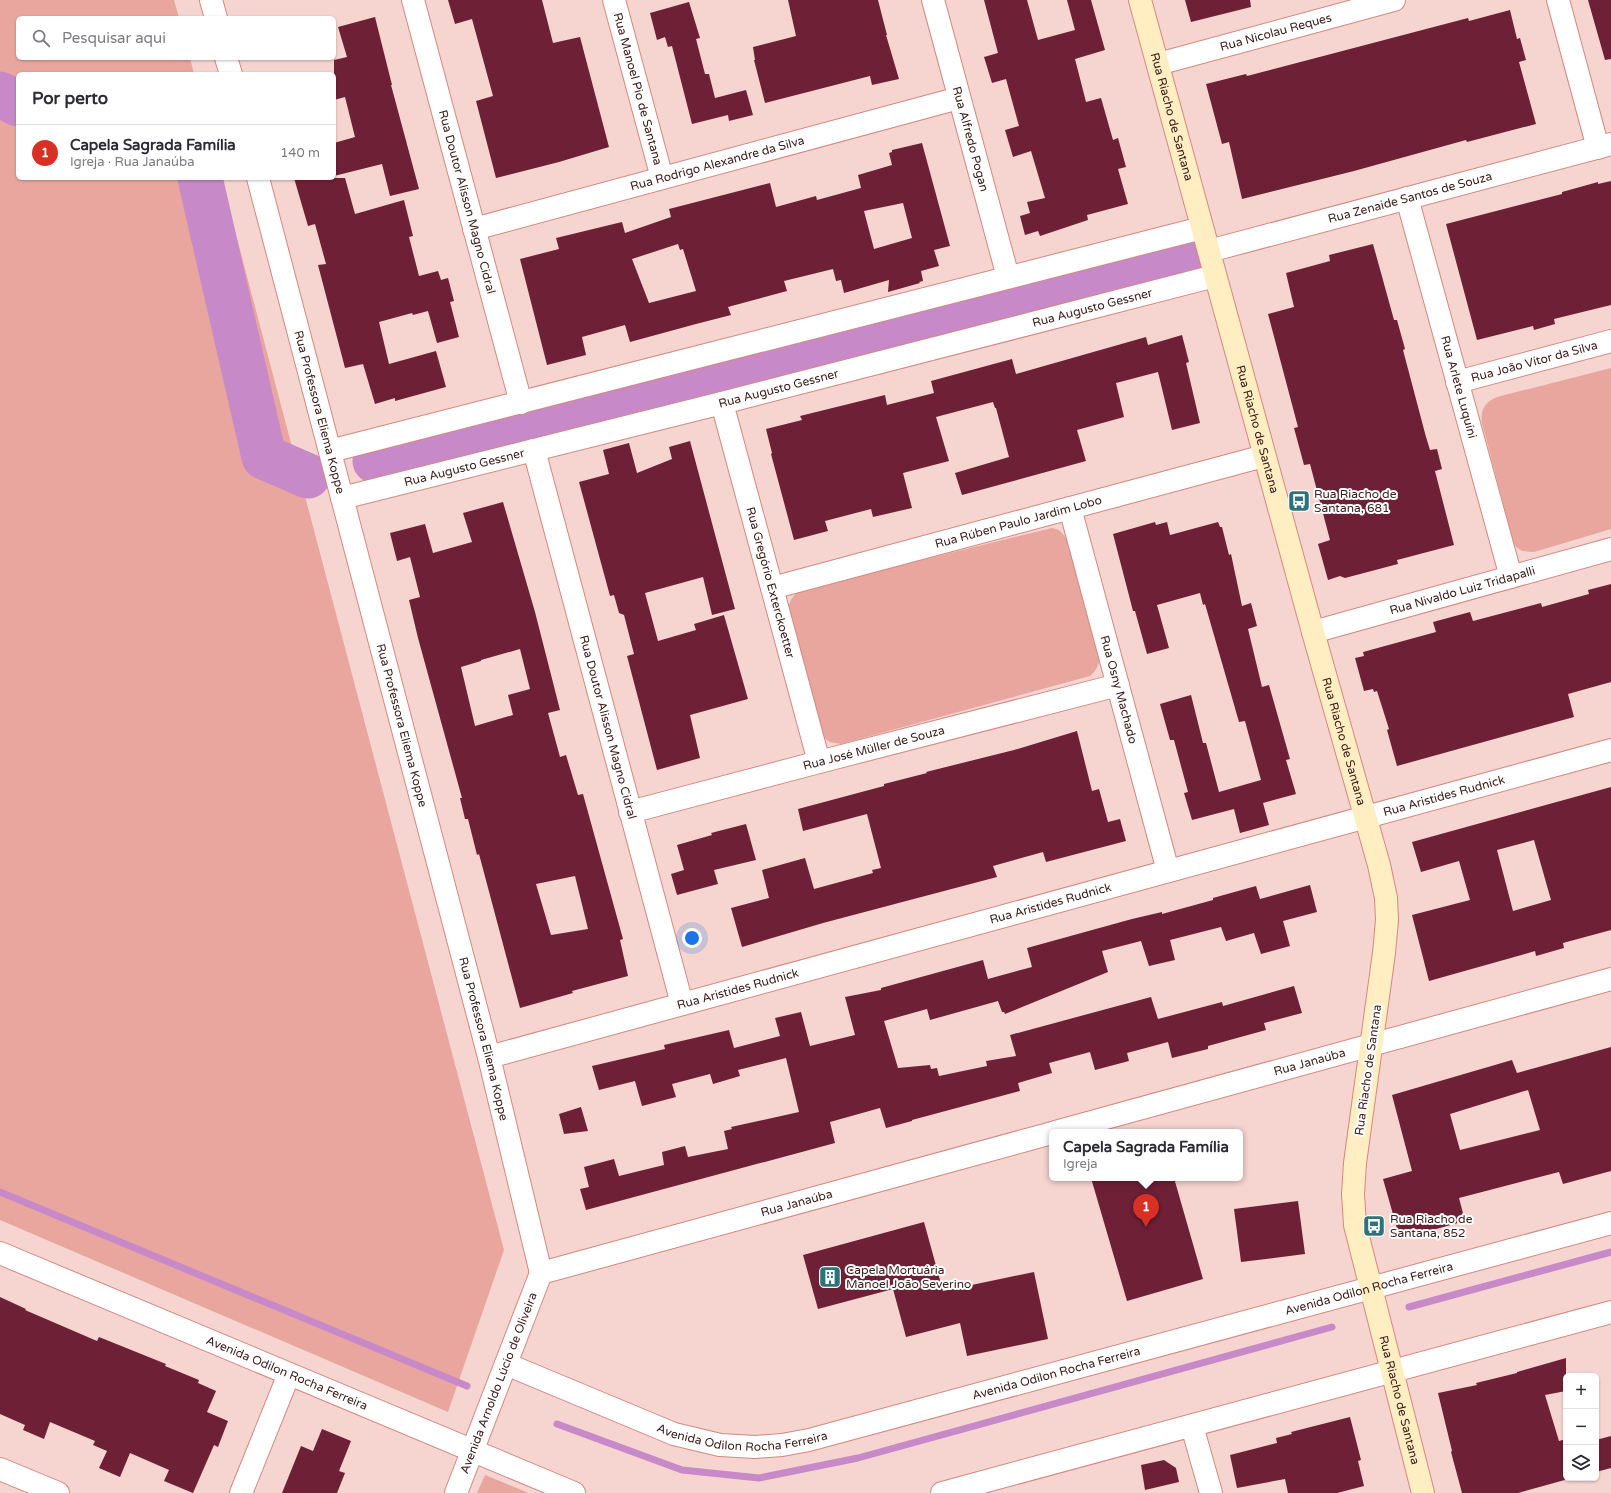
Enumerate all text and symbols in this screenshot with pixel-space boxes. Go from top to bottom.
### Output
street label: Rua Nicolau Reques [1218,10,1333,54]
street label: Rua Manoel Pio de Santana [611,11,665,167]
search box [16,16,336,60]
icon: search [30,27,52,49]
text: Pesquisar aqui [62,29,166,47]
street label: Rua Riacho de Santana [1148,51,1196,182]
street label: Rua Alfredo Pogan [950,85,992,193]
text: Por perto [32,88,108,109]
street label: Rua Doutor Alisson Magno Cidral [436,108,498,295]
street label: Rua Rodrigo Alexandre da Silva [629,133,806,193]
text: Capela Sagrada Família [70,136,236,154]
text: 1 [41,145,49,161]
text: 140 m [280,145,320,161]
text: Igreja · Rua Janaúba [70,154,194,170]
street label: Rua Zenaide Santos de Souza [1327,169,1493,226]
street label: Rua Augusto Gessner [1031,285,1154,330]
street label: Rua Professora Eliema Koppe [291,329,348,495]
street label: Rua Arlete Luquíni [1438,334,1480,440]
street label: Rua João Vítor da Silva [1470,338,1599,385]
street label: Rua Riacho de Santana [1233,364,1282,495]
street label: Rua Augusto Gessner [717,366,840,411]
street label: Rua Augusto Gessner [403,446,526,489]
place label: Rua Riacho de Santana, 681 [1314,487,1397,515]
bus stop icon: Rua Riacho de Santana, 681 [1286,488,1312,514]
street label: Rua Rúben Paulo Jardim Lobo [933,493,1103,551]
street label: Rua Gregório Exterckoetter [743,505,798,660]
street label: Rua Nivaldo Luiz Tridapalli [1388,563,1537,617]
street label: Rua Doutor Alisson Magno Cidral [577,634,639,821]
street label: Rua Osny Machado [1098,634,1140,745]
street label: Rua Professora Eliema Koppe [374,642,430,809]
street label: Rua Riacho de Santana [1319,676,1369,807]
street label: Rua José Müller de Souza [801,723,946,773]
street label: Rua Aristides Rudnick [1382,772,1507,819]
street label: Rua Aristides Rudnick [988,880,1113,927]
your location [682,928,702,948]
street label: Rua Professora Eliema Koppe [456,956,511,1122]
street label: Rua Aristides Rudnick [675,965,801,1012]
street label: Rua Riacho de Santana [1352,1004,1384,1136]
street label: Rua Janaúba [1272,1045,1347,1078]
popup [1049,1129,1243,1181]
text: Capela Sagrada Família [1063,1138,1229,1156]
text: Igreja [1063,1156,1098,1172]
street label: Rua Janaúba [759,1186,834,1219]
pin: 1 [1133,1194,1159,1227]
place label: Rua Riacho de Santana, 852 [1390,1212,1473,1240]
bus stop icon: Rua Riacho de Santana, 852 [1361,1213,1387,1239]
street label: Avenida Odilon Rocha Ferreira [1283,1259,1455,1318]
place label: Capela Mortuária Manoel João Severino [846,1263,971,1291]
building icon: Capela Mortuária Manoel João Severino [817,1264,843,1290]
street label: Avenida Arnoldo Lúcio de Oliveira [457,1290,540,1476]
street label: Avenida Odilon Rocha Ferreira [204,1333,370,1413]
street label: Rua Riacho de Santana [1376,1334,1422,1466]
street label: Avenida Odilon Rocha Ferreira [971,1344,1142,1403]
map controls [1563,1373,1599,1481]
button: + [1563,1373,1599,1409]
button: − [1563,1409,1599,1445]
street label: Avenida Odilon Rocha Ferreira [655,1421,829,1454]
button: layers [1563,1445,1599,1481]

